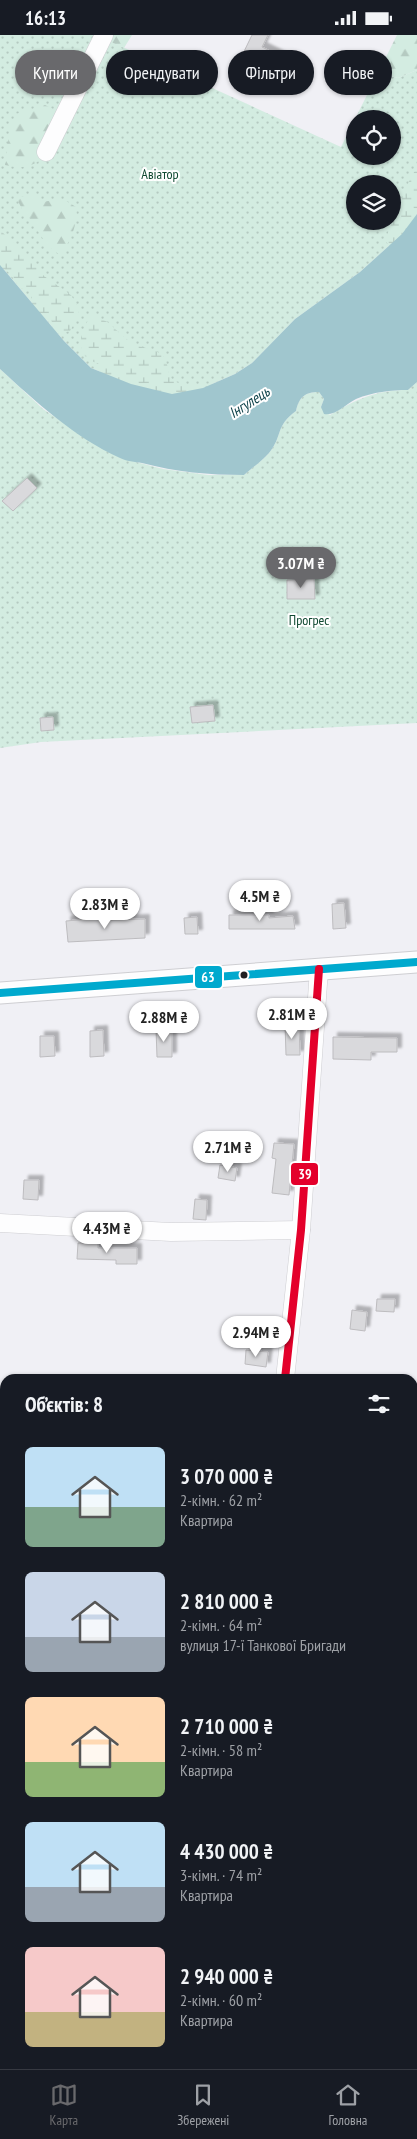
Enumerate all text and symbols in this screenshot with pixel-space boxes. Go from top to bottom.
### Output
text: 16:13 [25,6,66,30]
chip: Купити [15,50,96,95]
chip: Орендувати [106,50,218,95]
chip: Фільтри [228,50,314,95]
chip: Нове [324,50,392,95]
map controls [346,110,401,230]
button: locate [346,110,401,165]
park label: Авіатор [141,165,179,183]
button: layers [346,175,401,230]
water label: Інгулець [225,381,274,422]
pin: 3.07M ₴ [255,547,347,589]
text: 3.07M ₴ [277,553,325,573]
park label: Прогрес [289,611,329,629]
pin: 4.5M ₴ [219,879,301,922]
text: 4.5M ₴ [240,886,280,906]
pin: 2.83M ₴ [59,887,151,930]
text: 2.83M ₴ [81,894,129,914]
line badge: 63 [194,965,223,989]
text: 63 [201,968,215,986]
unlabelled marker [239,970,249,980]
pin: 2.81M ₴ [246,997,338,1040]
pin: 2.88M ₴ [118,1001,210,1043]
text: 2.81M ₴ [268,1004,316,1024]
text: 2.88M ₴ [140,1007,188,1027]
pin: 2.71M ₴ [182,1131,274,1173]
text: 2.71M ₴ [204,1137,252,1157]
line badge: 39 [290,1162,319,1186]
text: 39 [298,1165,312,1183]
pin: 4.43M ₴ [61,1211,153,1254]
text: 4.43M ₴ [83,1218,131,1238]
pin: 2.94M ₴ [210,1315,302,1358]
text: 2.94M ₴ [232,1322,280,1342]
icon: filters [365,1390,393,1418]
text: Об’єктів: 8 [25,1391,103,1418]
text: 3 070 000 ₴ [180,1463,273,1490]
icon: home [65,1467,125,1527]
text: 2-кімн. · 62 m² [180,1490,262,1510]
text: Квартира [180,1510,233,1530]
text: 2 810 000 ₴ [180,1588,273,1615]
icon: home [65,1592,125,1652]
text: 2-кімн. · 64 m² [180,1615,262,1635]
text: вулиця 17-ї Танкової Бригади [180,1635,346,1655]
text: 2 710 000 ₴ [180,1713,273,1740]
icon: home [65,1717,125,1777]
text: 2-кімн. · 58 m² [180,1740,262,1760]
text: Квартира [180,1760,233,1780]
text: 4 430 000 ₴ [180,1838,273,1865]
icon: home [65,1842,125,1902]
text: 3-кімн. · 74 m² [180,1865,262,1885]
text: Квартира [180,1885,233,1905]
text: 2 940 000 ₴ [180,1963,273,1990]
icon: home [65,1967,125,2027]
text: 2-кімн. · 60 m² [180,1990,262,2010]
text: Квартира [180,2010,233,2030]
tab: Карта [50,2081,78,2129]
tab: Збережені [177,2081,229,2129]
tab: Головна [329,2081,367,2129]

